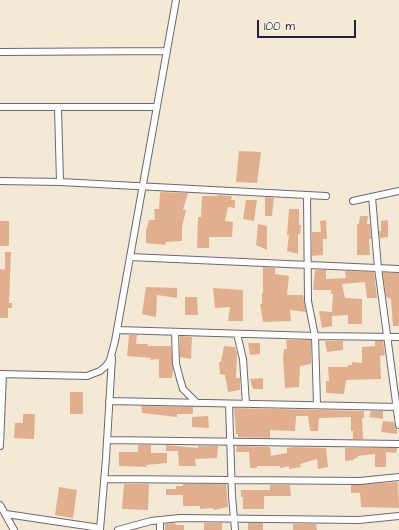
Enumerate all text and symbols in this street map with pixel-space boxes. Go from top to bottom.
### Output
scale bar [259,12,358,38]
text: 100 m [264,18,295,35]

